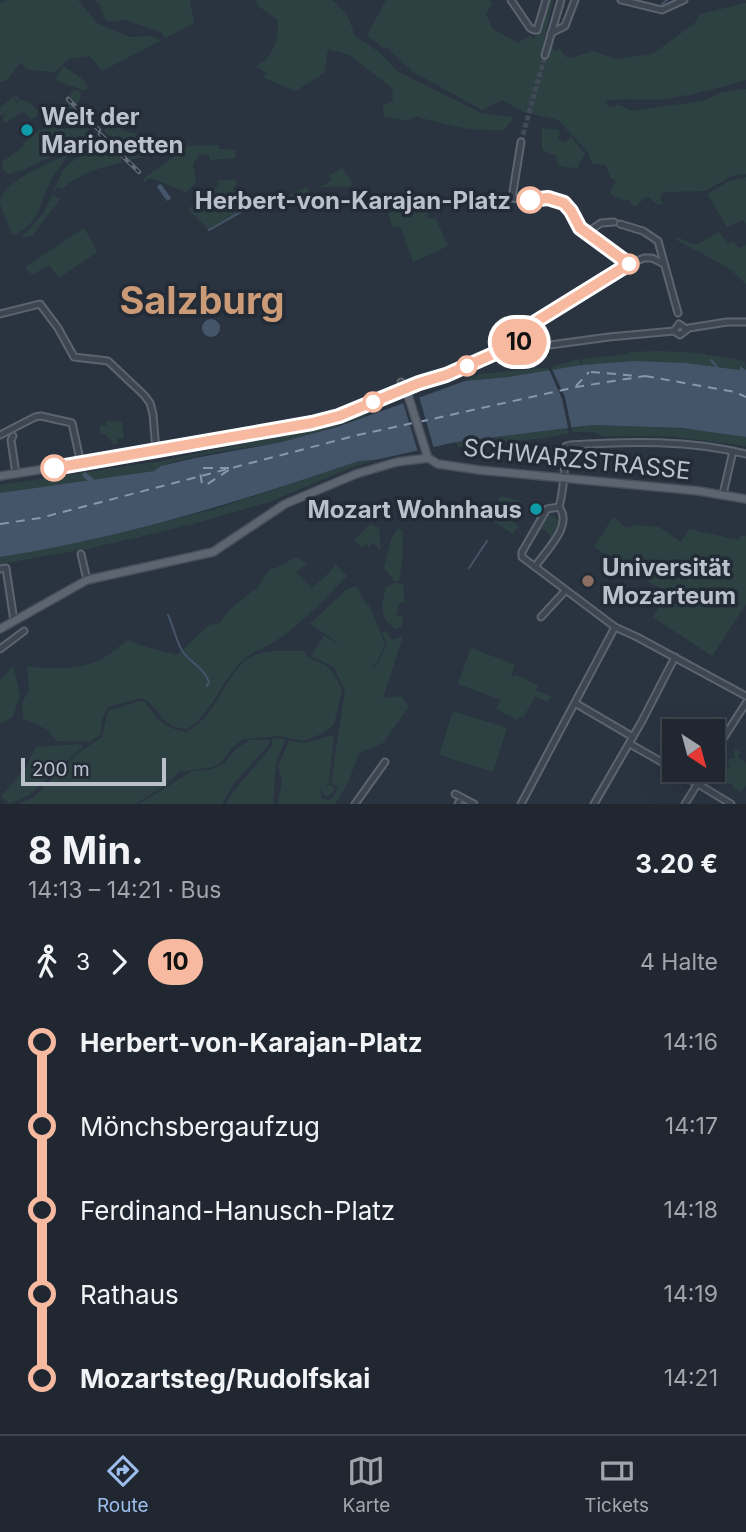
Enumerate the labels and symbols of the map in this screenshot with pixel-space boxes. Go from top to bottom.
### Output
place label: Welt der Marionetten [41,102,183,159]
marker: Welt der Marionetten [19,122,35,138]
place label: Herbert-von-Karajan-Platz [195,186,511,215]
marker: Herbert-von-Karajan-Platz [517,187,543,213]
unlabelled marker [619,254,639,274]
district label: Salzburg [119,277,285,323]
line badge: 10 [488,319,550,365]
unlabelled marker [457,356,477,376]
unlabelled marker [363,392,383,412]
street label: SCHWARZSTRASSE [462,433,692,485]
unlabelled marker [41,455,67,481]
place label: Mozart Wohnhaus [307,495,522,524]
marker: Mozart Wohnhaus [528,501,544,517]
place label: Universität Mozarteum [602,553,736,610]
marker: Universität Mozarteum [580,573,596,589]
north arrow [662,719,724,782]
scale bar [21,755,166,787]

